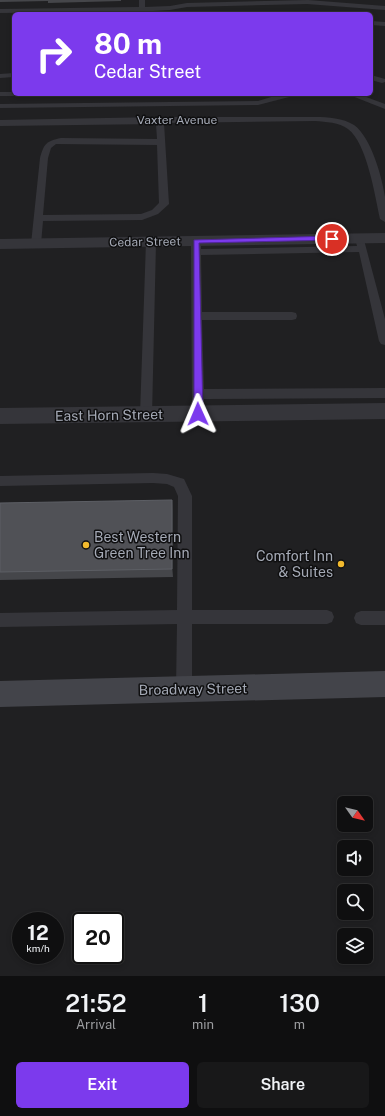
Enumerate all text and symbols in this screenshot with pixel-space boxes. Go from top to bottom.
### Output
text: 80 m [94,27,162,60]
icon: right [28,28,80,80]
text: Cedar Street [94,61,201,82]
street label: Vaxter Avenue [137,113,218,127]
pin [315,222,349,256]
icon: arrive [321,228,343,250]
street label: Cedar Street [109,234,181,250]
position arrow [177,393,219,435]
street label: East Horn Street [55,406,163,424]
place label: Best Western Green Tree Inn [94,529,189,561]
marker: Best Western Green Tree Inn [81,540,91,550]
place label: Comfort Inn & Suites [256,548,333,580]
marker: Comfort Inn & Suites [336,559,346,569]
street label: Broadway Street [139,680,247,698]
north arrow [337,796,373,832]
map controls [337,796,373,964]
button: sound [337,840,373,876]
button: search [337,884,373,920]
speed limit sign: 20 [72,912,124,964]
text: 12 [27,921,49,945]
button: layers [337,928,373,964]
text: km/h [26,942,50,954]
text: 21:52 [65,989,127,1017]
text: 1 [198,989,208,1017]
text: 130 [279,989,320,1017]
text: Arrival [76,1017,116,1032]
text: min [192,1017,214,1032]
text: m [294,1017,305,1032]
button: Exit [16,1062,189,1108]
button: Share [197,1062,369,1108]

